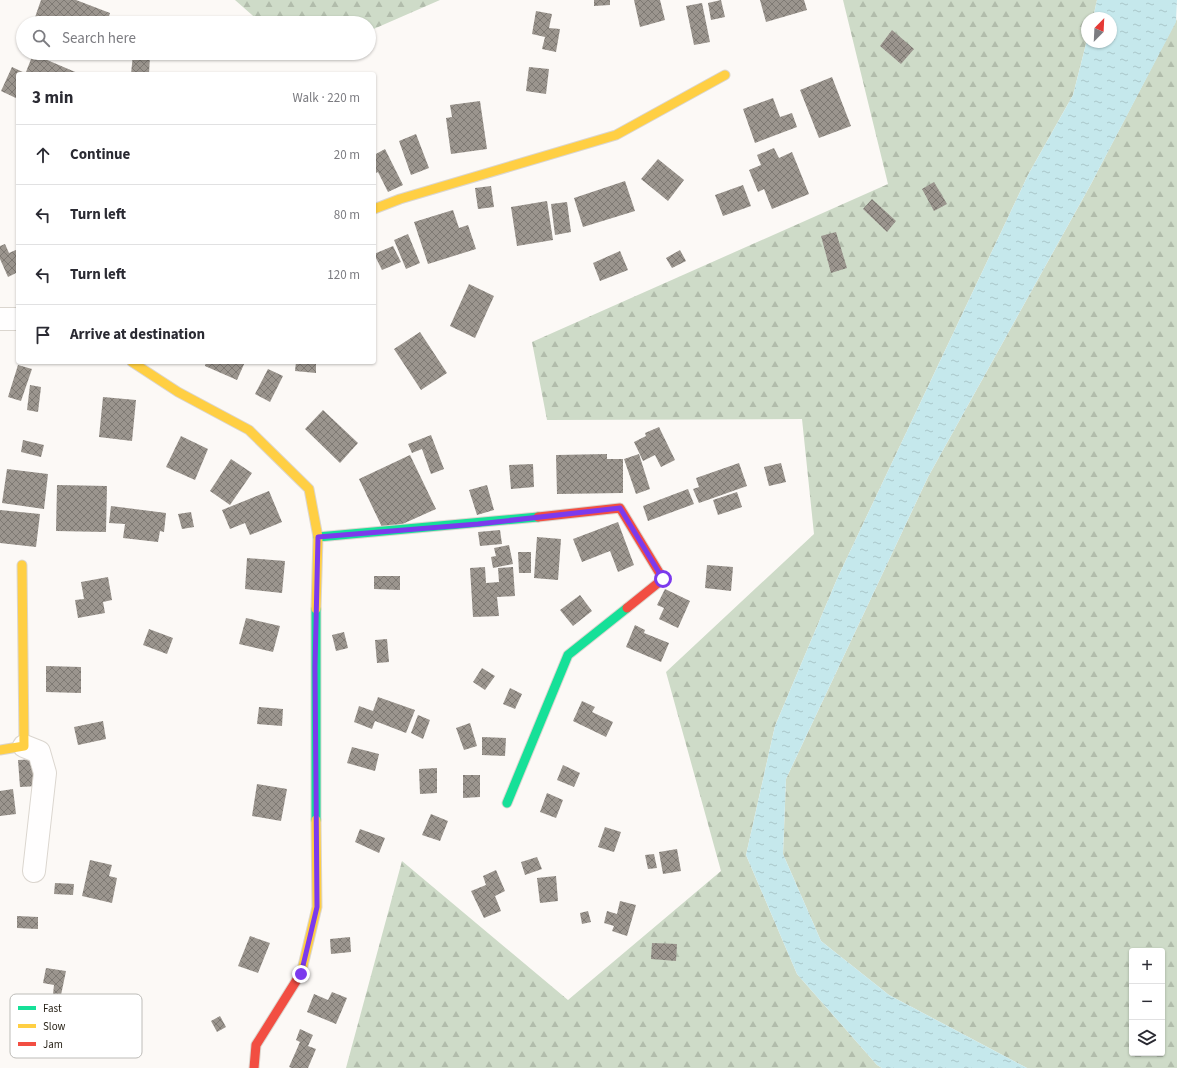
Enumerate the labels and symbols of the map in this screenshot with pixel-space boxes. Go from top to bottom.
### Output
north arrow [1081,12,1117,48]
route start [654,570,672,588]
route end [292,965,310,983]
legend [10,994,142,1058]
text: Fast [43,1001,62,1016]
text: Slow [43,1019,66,1034]
text: Jam [43,1037,63,1052]

